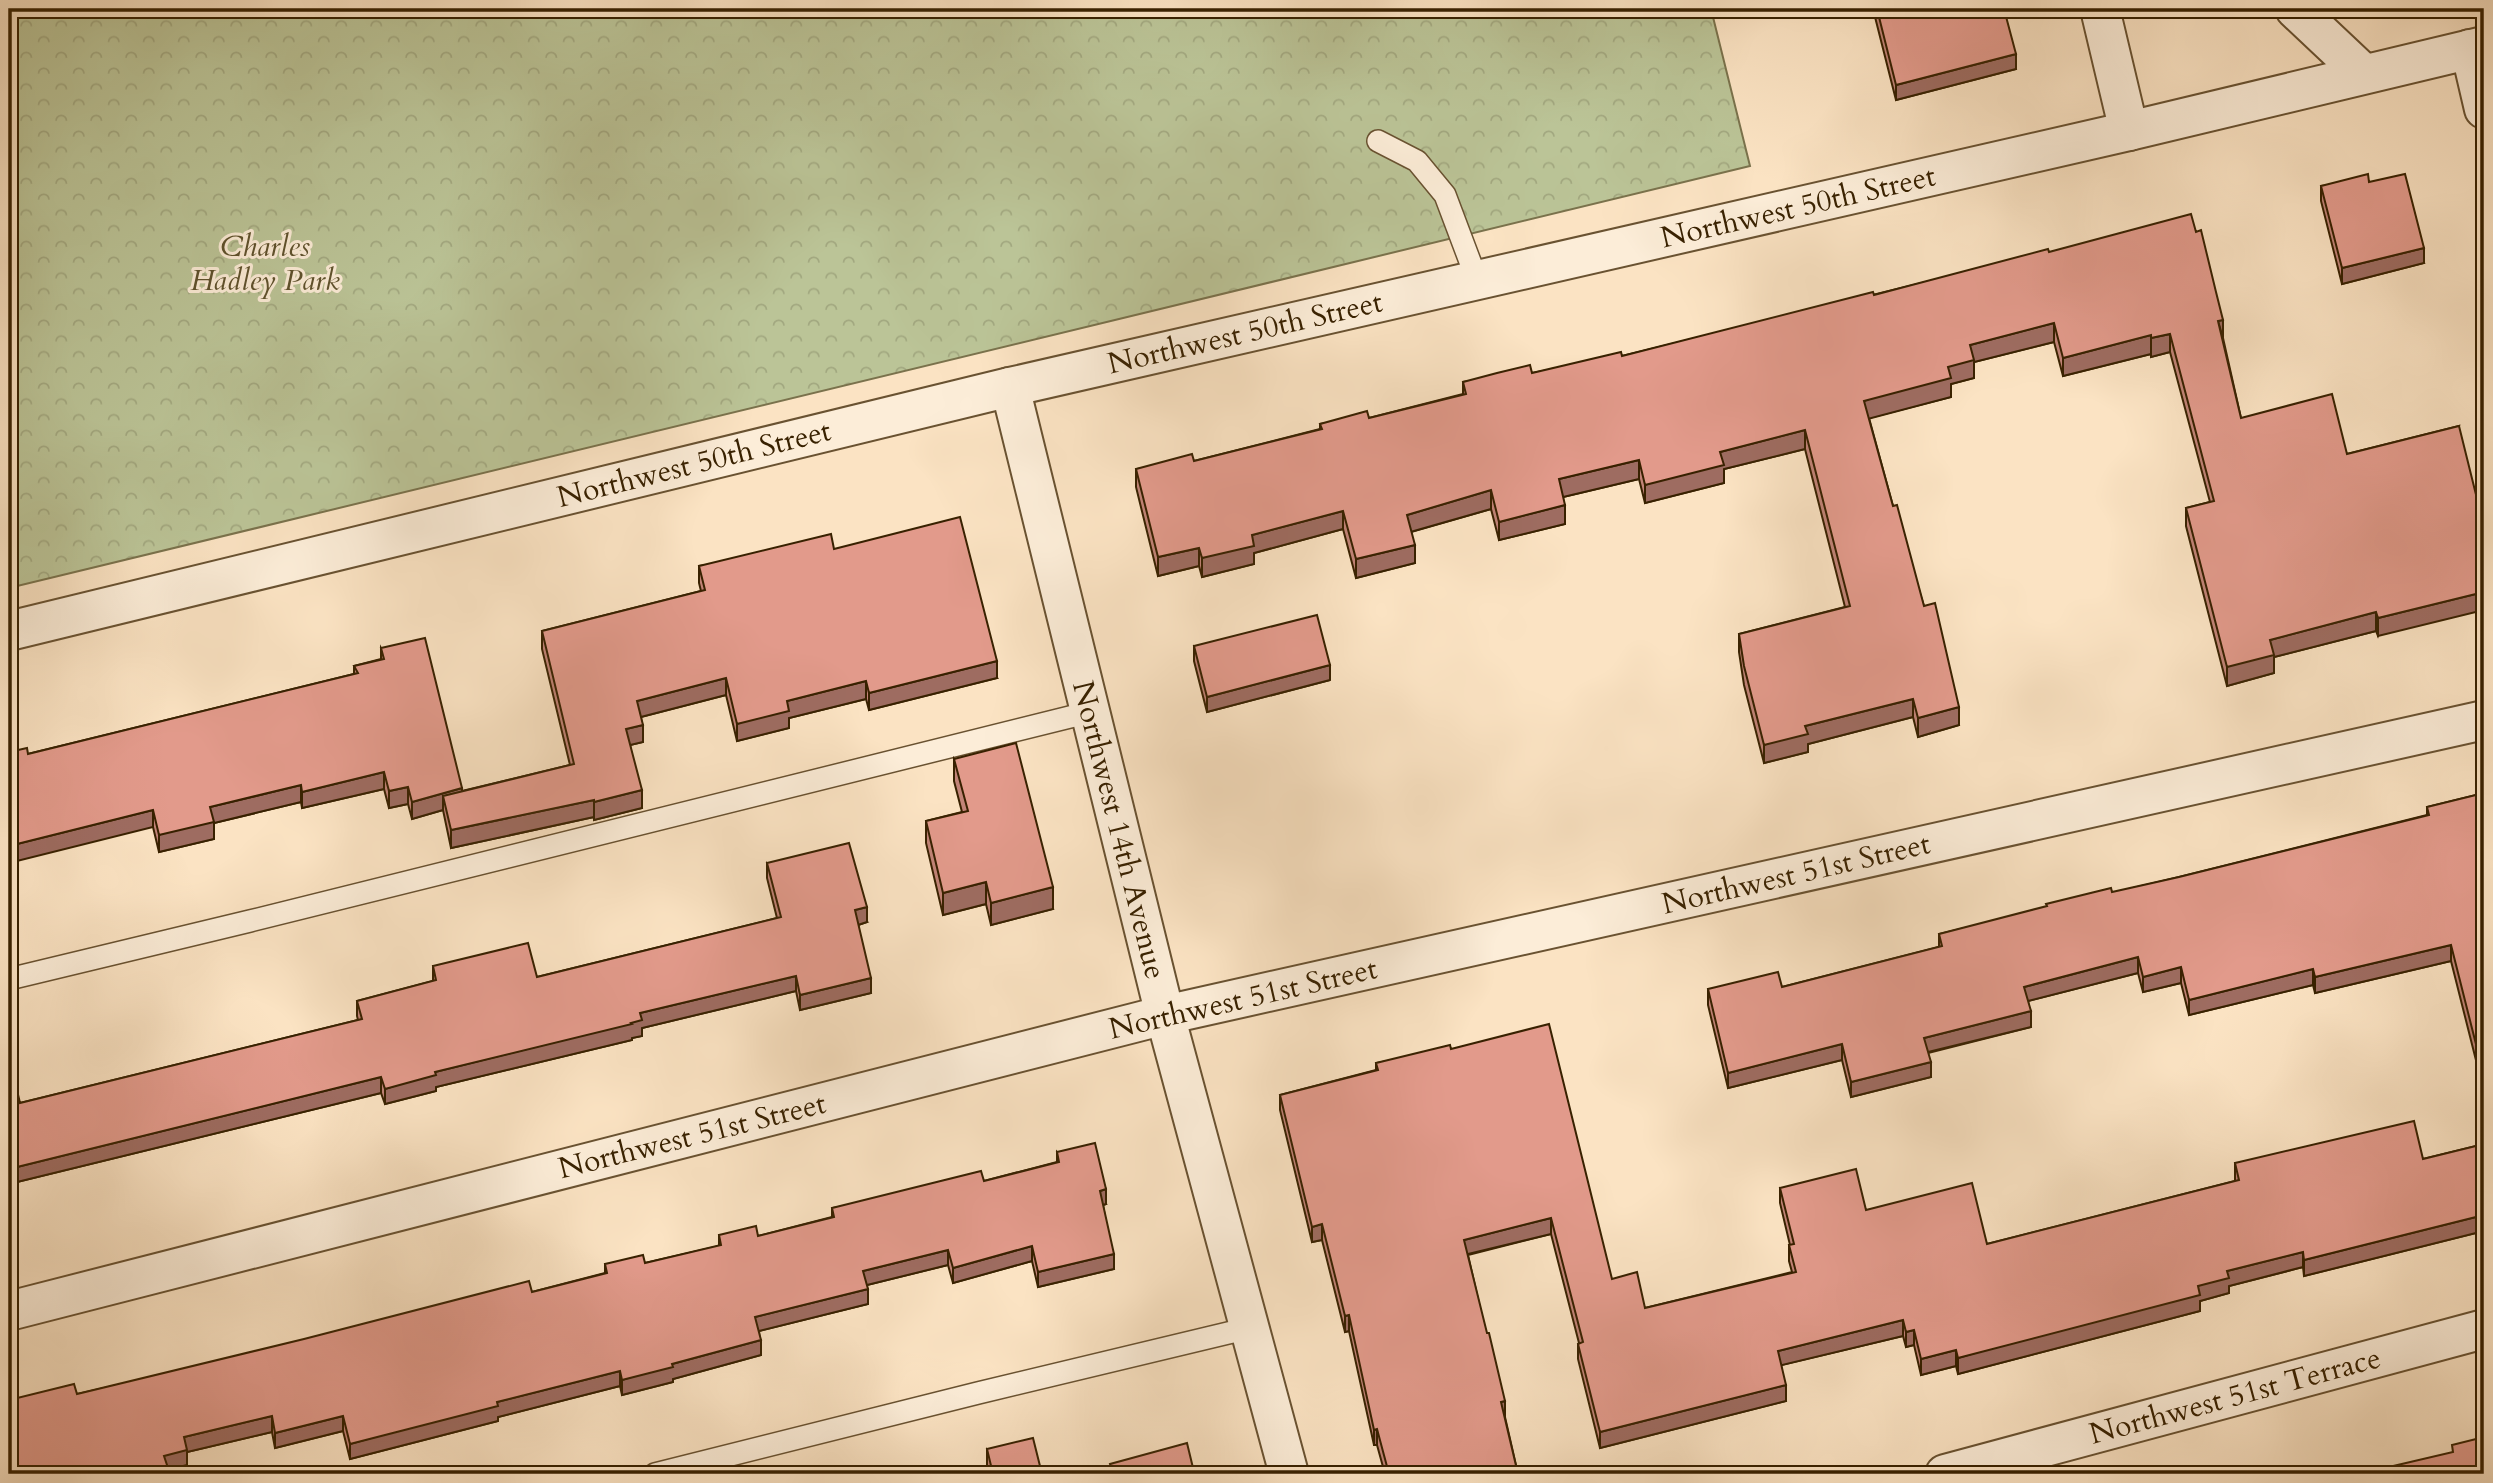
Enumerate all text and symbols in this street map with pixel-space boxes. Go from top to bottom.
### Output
street label: Northwest 50th Street [1657,155,1940,259]
park label: Charles Hadley Park [190,226,340,301]
street label: Northwest 50th Street [1104,281,1387,385]
street label: Northwest 50th Street [553,410,836,518]
street label: Northwest 14th Avenue [1062,677,1176,983]
street label: Northwest 51st Street [1658,823,1935,925]
street label: Northwest 51st Street [1105,948,1382,1050]
street label: Northwest 51st Street [554,1083,831,1189]
street label: Northwest 51st Terrace [2085,1337,2385,1455]

